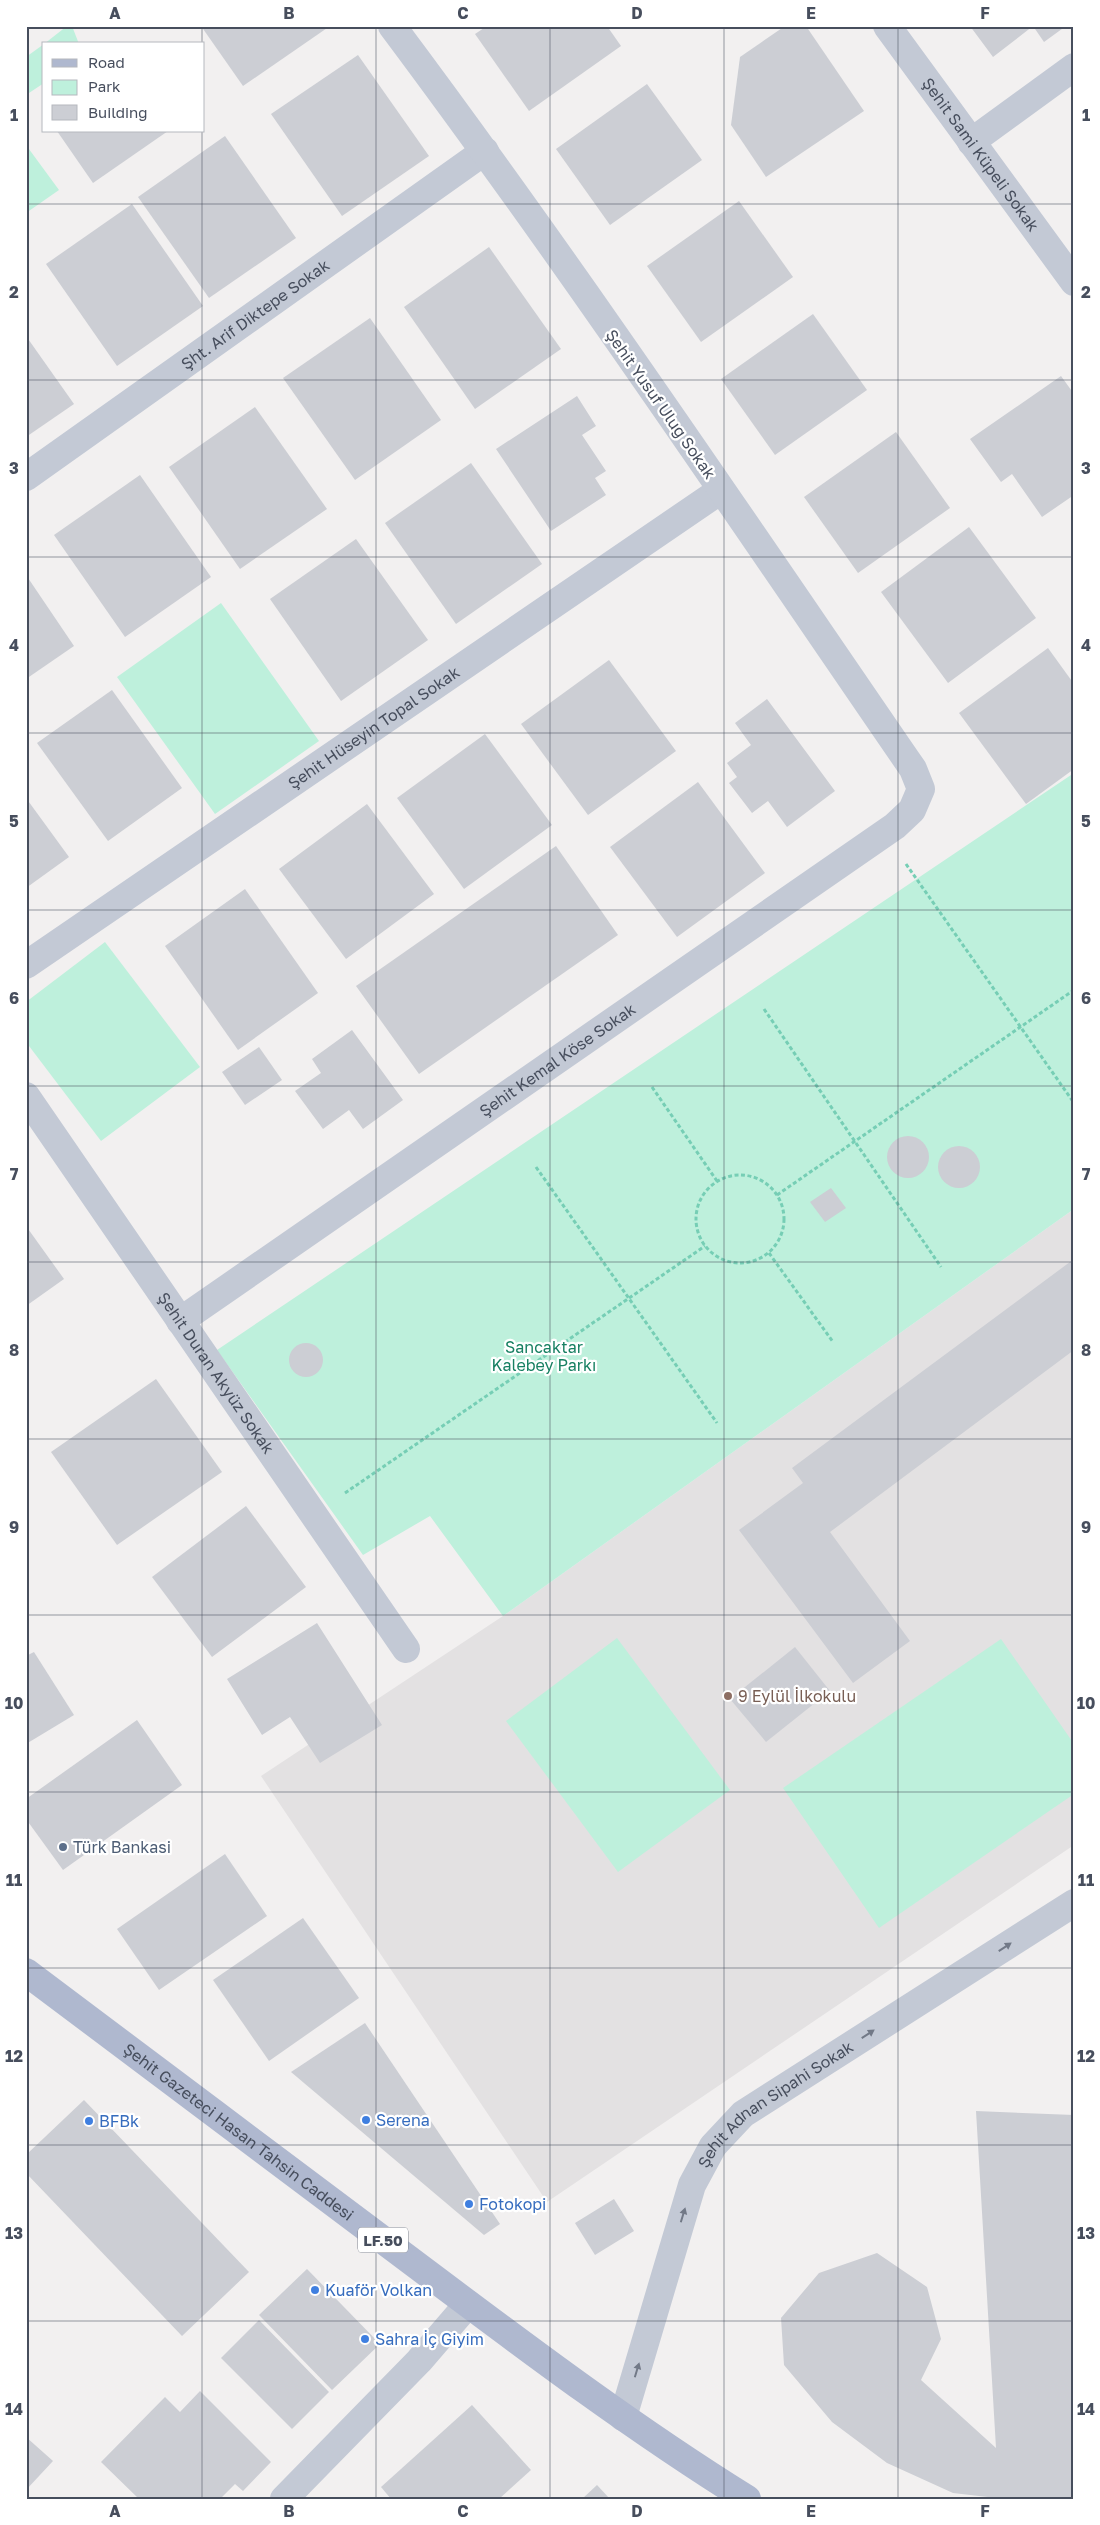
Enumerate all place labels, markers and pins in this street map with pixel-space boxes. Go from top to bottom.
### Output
place label: 9 Eylül İlkokulu [738,1686,856,1706]
marker: 9 Eylül İlkokulu [722,1690,734,1702]
place label: Türk Bankasi [73,1837,171,1857]
marker: Türk Bankasi [57,1841,69,1853]
place label: Serena [376,2110,430,2130]
place label: BFBk [99,2111,139,2131]
marker: Serena [360,2114,372,2126]
marker: BFBk [83,2115,95,2127]
place label: Fotokopi [479,2194,546,2214]
marker: Fotokopi [463,2198,475,2210]
place label: Kuaför Volkan [325,2280,432,2300]
marker: Kuaför Volkan [309,2284,321,2296]
place label: Sahra İç Giyim [375,2329,484,2349]
marker: Sahra İç Giyim [359,2333,371,2345]

